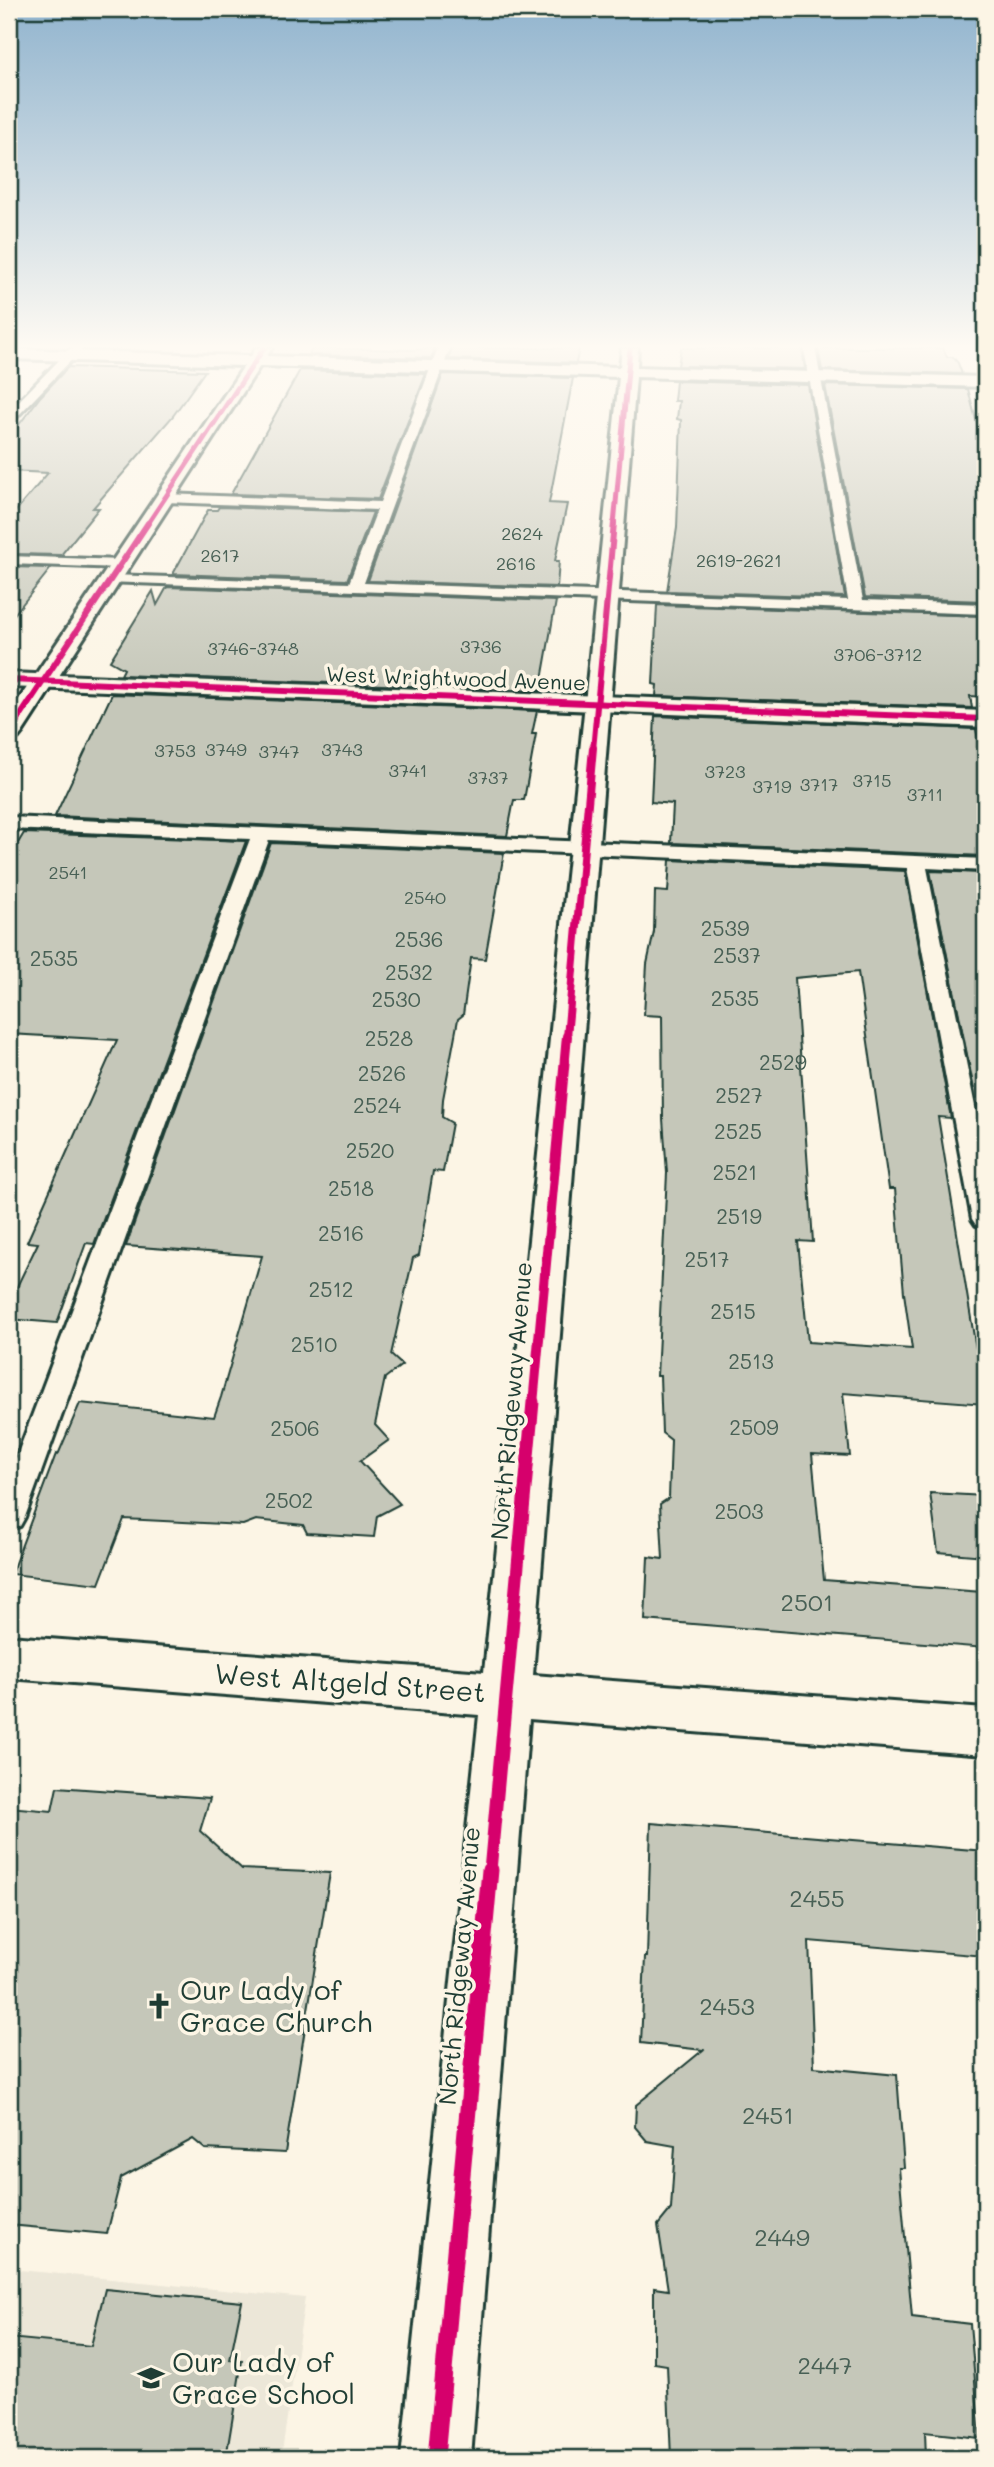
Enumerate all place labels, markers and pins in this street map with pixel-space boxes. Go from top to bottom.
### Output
place label: Our Lady of Grace Church [180,1971,372,2039]
church icon: Our Lady of Grace Church [144,1991,174,2021]
place label: Our Lady of Grace School [172,2343,355,2411]
school or university icon: Our Lady of Grace School [136,2363,166,2393]

